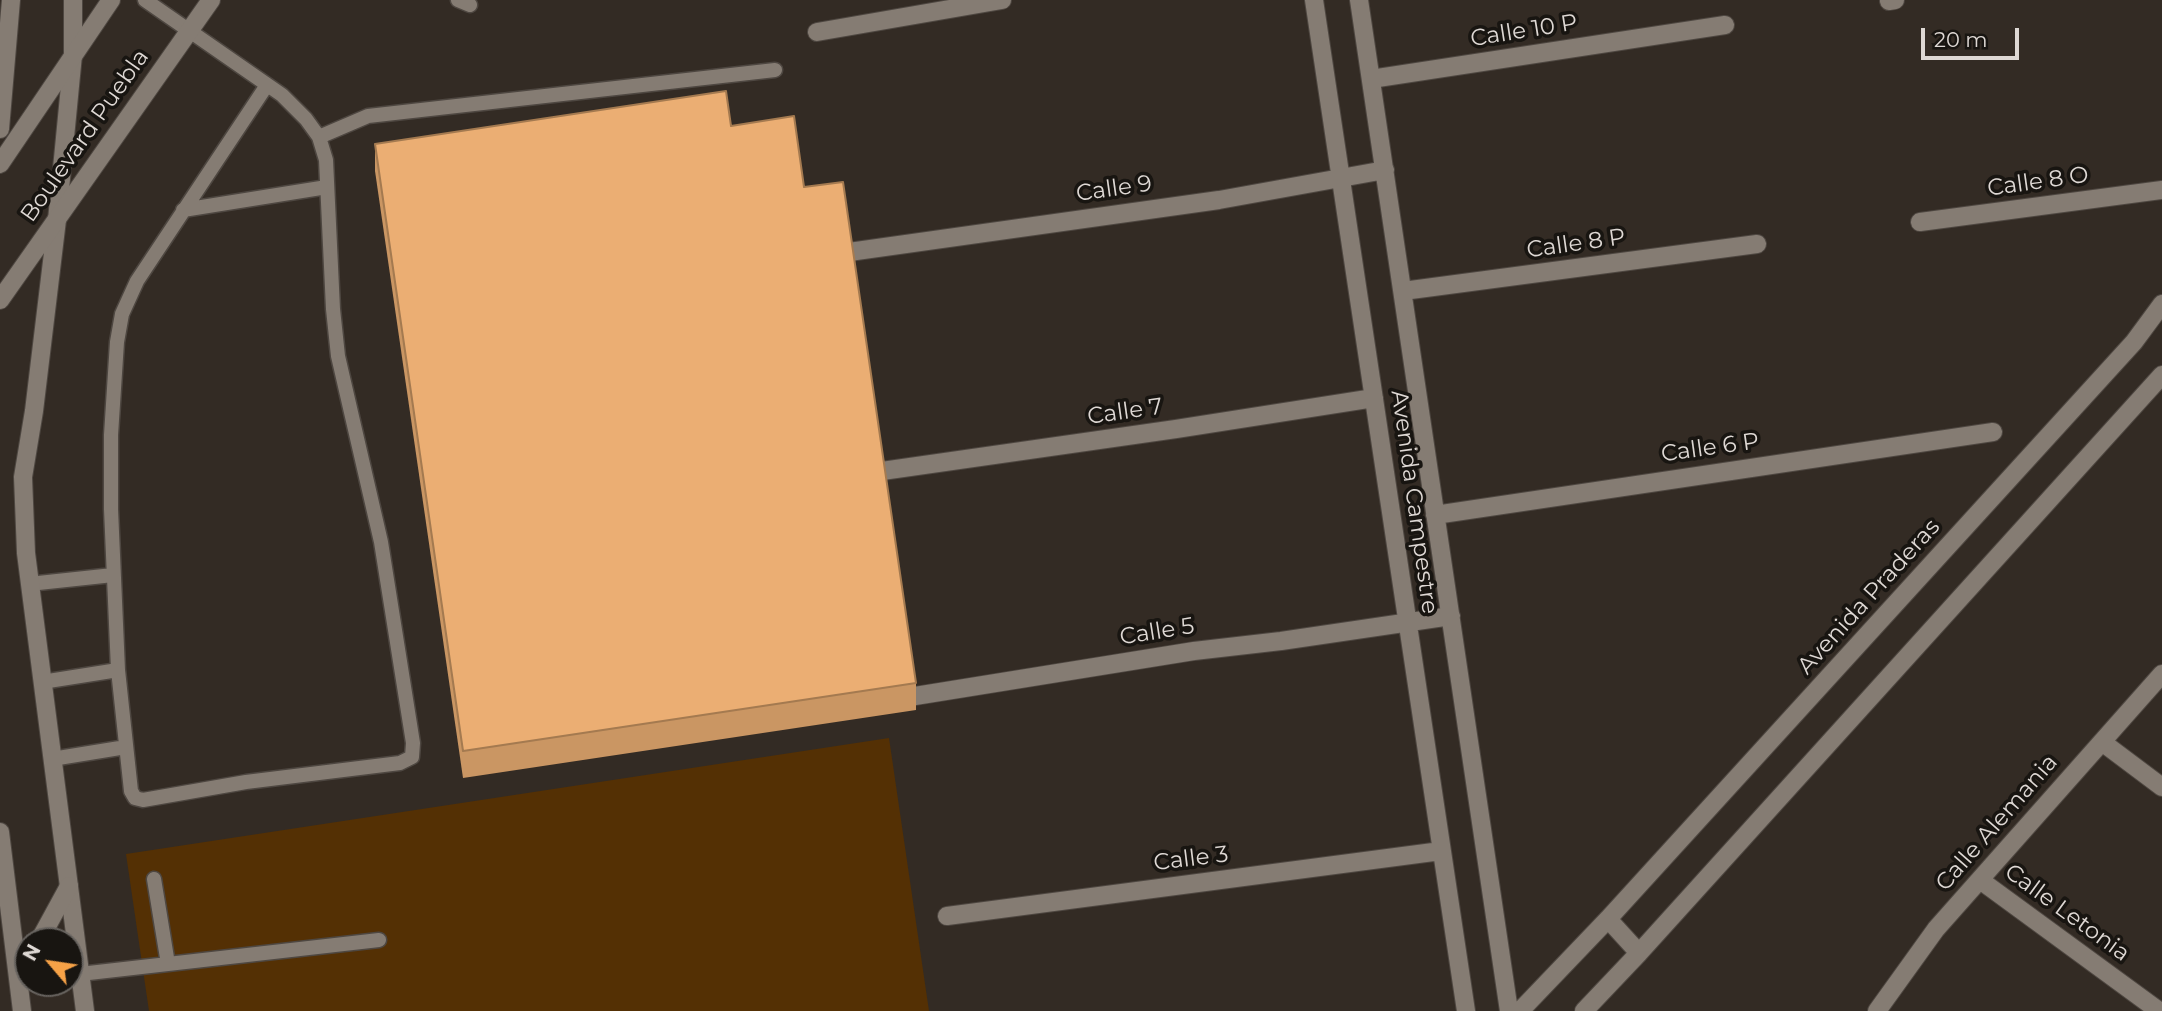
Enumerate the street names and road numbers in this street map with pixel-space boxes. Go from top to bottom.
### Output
street label: Calle 10 P [1468,9,1580,53]
street label: Boulevard Puebla [15,44,155,228]
street label: Calle 8 O [1986,161,2090,203]
street label: Calle 9 [1074,170,1154,208]
street label: Calle 8 P [1525,223,1627,265]
street label: Avenida Campestre [1385,388,1443,616]
street label: Calle 7 [1086,393,1164,431]
street label: Calle 6 P [1659,427,1761,469]
street label: Avenida Praderas [1792,514,1946,680]
street label: Calle 5 [1118,613,1196,651]
street label: Calle Alemania [1930,749,2064,897]
street label: Calle 3 [1152,841,1230,877]
street label: Calle Letonia [1999,858,2135,968]

